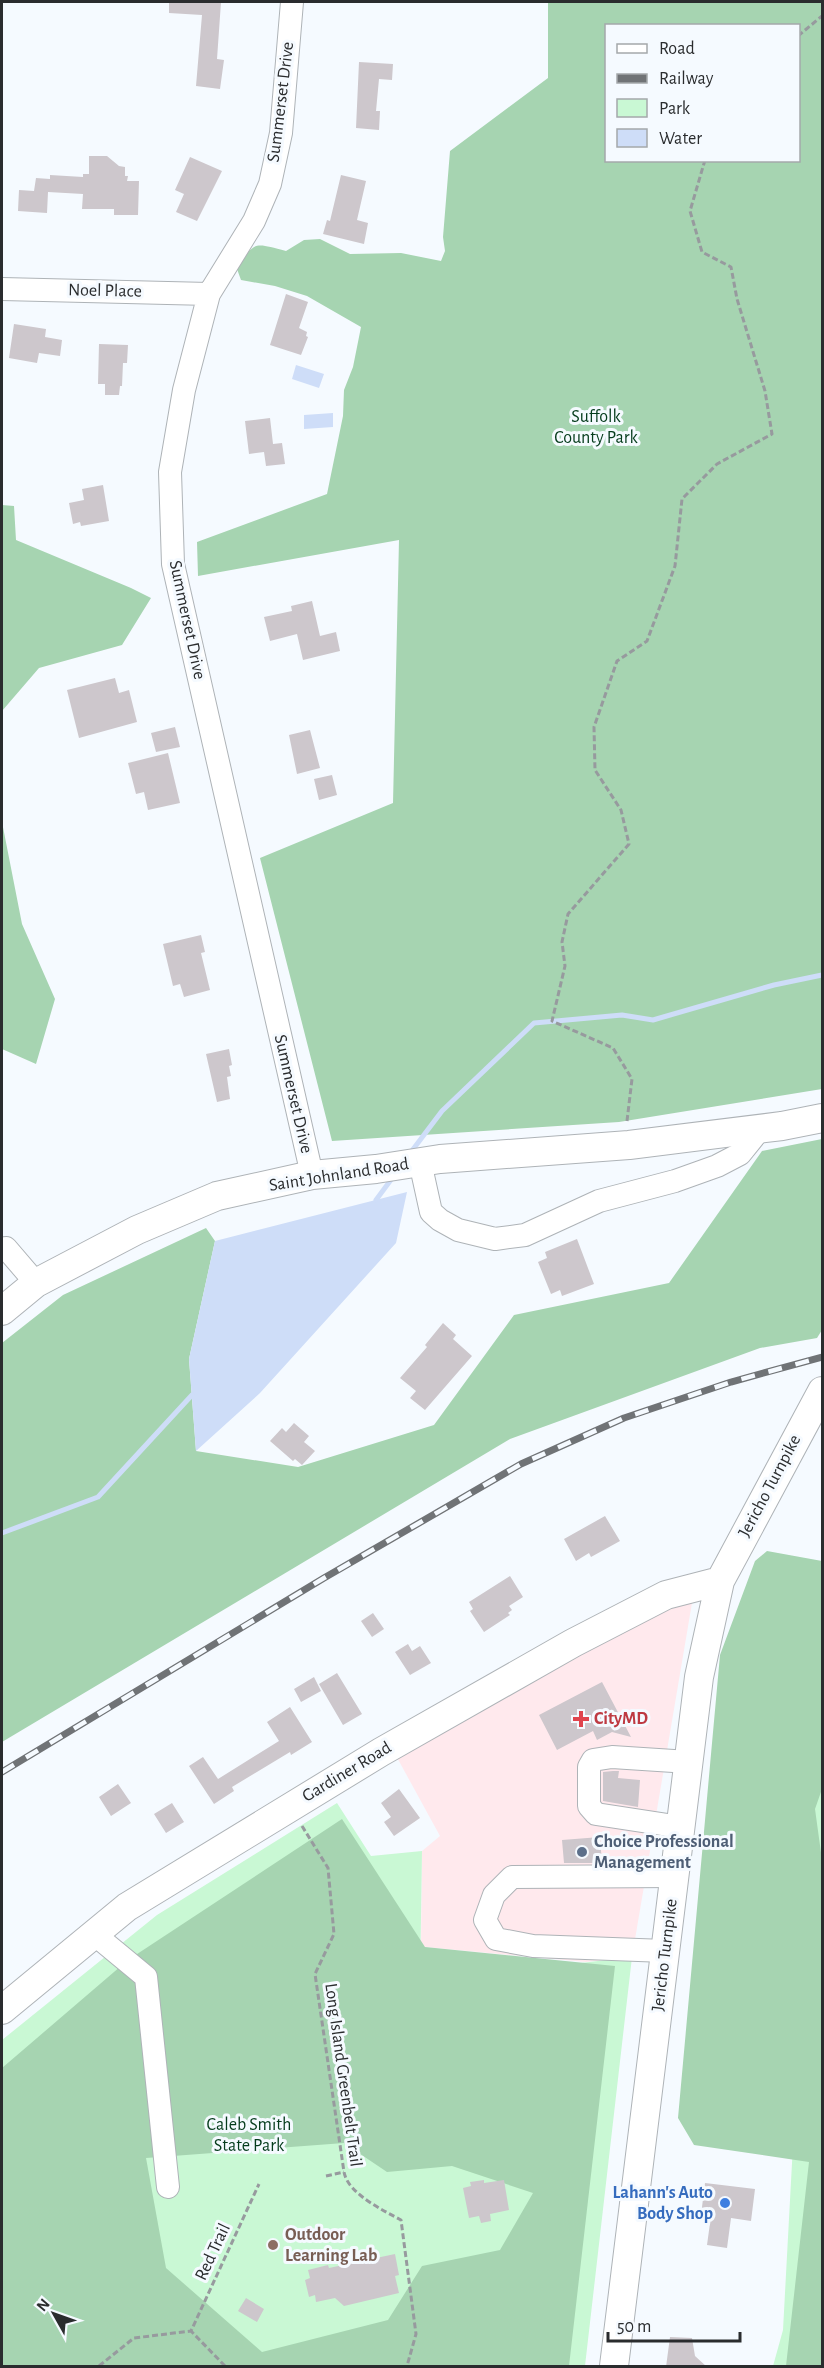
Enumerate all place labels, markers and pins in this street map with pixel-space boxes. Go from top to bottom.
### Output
marker: CityMD [572,1710,590,1728]
place label: CityMD [594,1710,648,1728]
place label: Choice Professional Management [594,1833,734,1872]
marker: Choice Professional Management [575,1845,589,1859]
place label: Lahann's Auto Body Shop [612,2184,713,2223]
marker: Lahann's Auto Body Shop [718,2196,732,2210]
place label: Outdoor Learning Lab [285,2226,377,2265]
marker: Outdoor Learning Lab [266,2238,280,2252]

